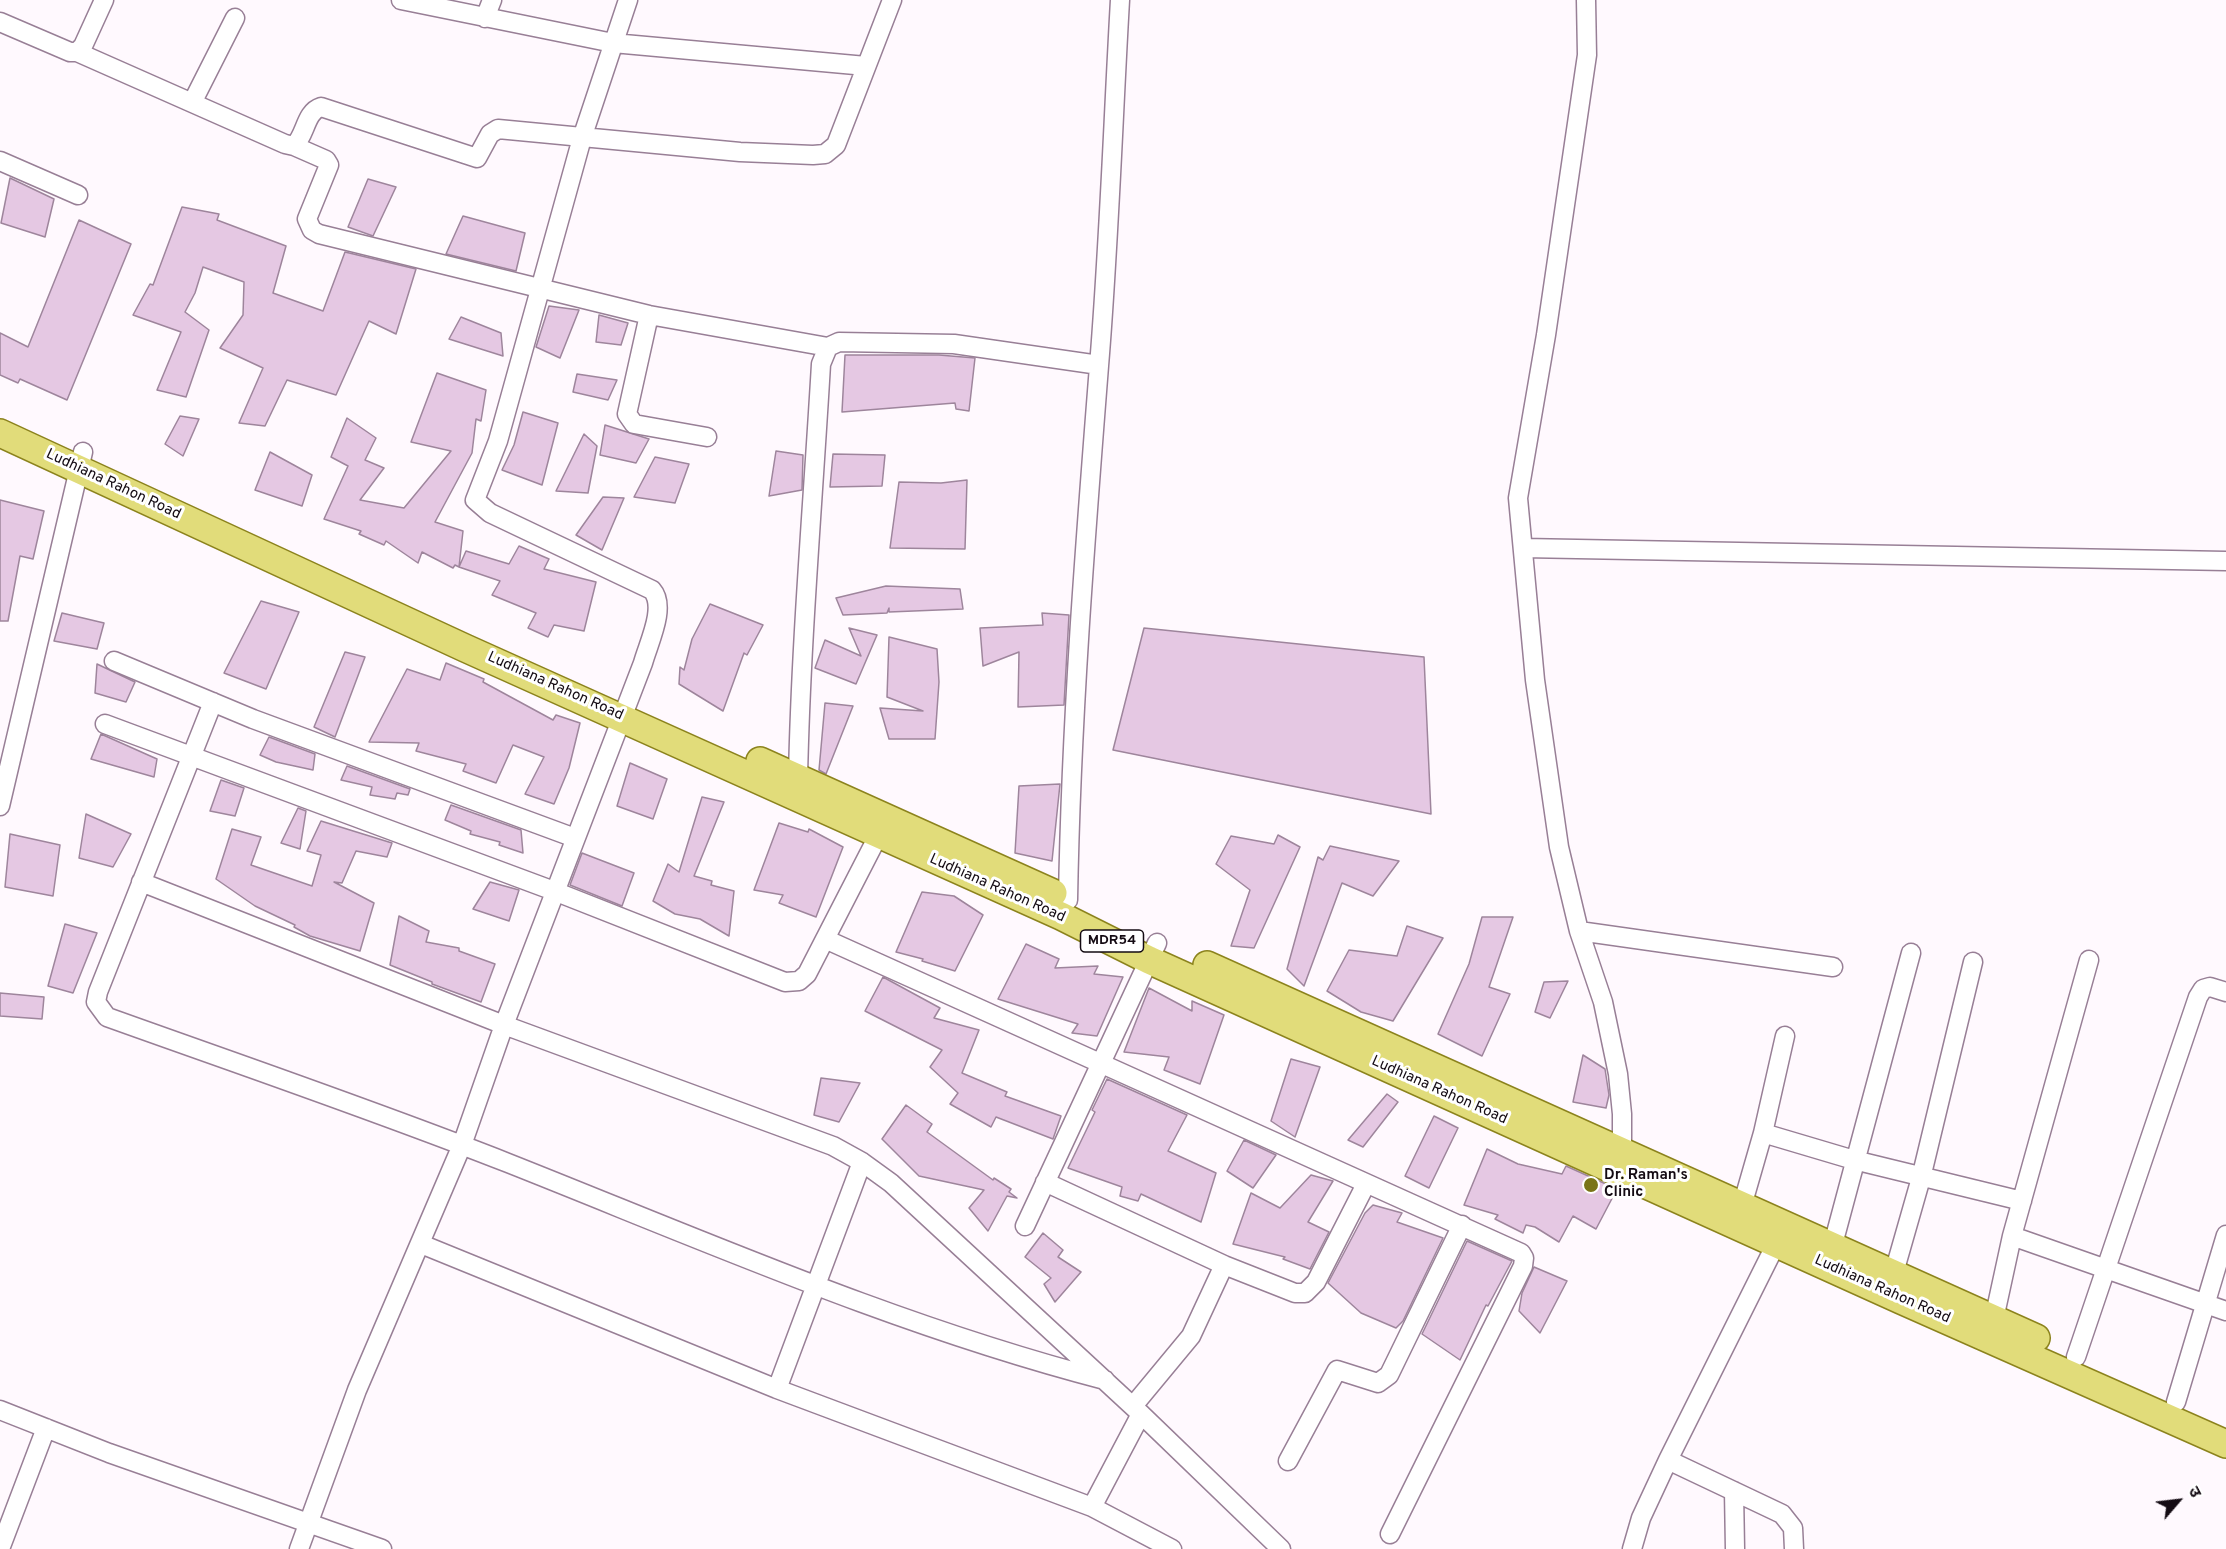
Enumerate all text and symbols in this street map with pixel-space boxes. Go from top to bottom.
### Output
street label: Ludhiana Rahon Road [43,446,183,524]
street label: Ludhiana Rahon Road [484,649,626,725]
street label: Ludhiana Rahon Road [926,851,1068,927]
road number: MDR54 [1080,930,1144,952]
street label: Ludhiana Rahon Road [1368,1053,1510,1129]
place label: Dr. Raman's Clinic [1604,1167,1688,1202]
marker: Dr. Raman's Clinic [1582,1176,1600,1194]
street label: Ludhiana Rahon Road [1811,1252,1953,1328]
north arrow [2148,1471,2208,1531]
text: उ [2183,1484,2205,1501]

